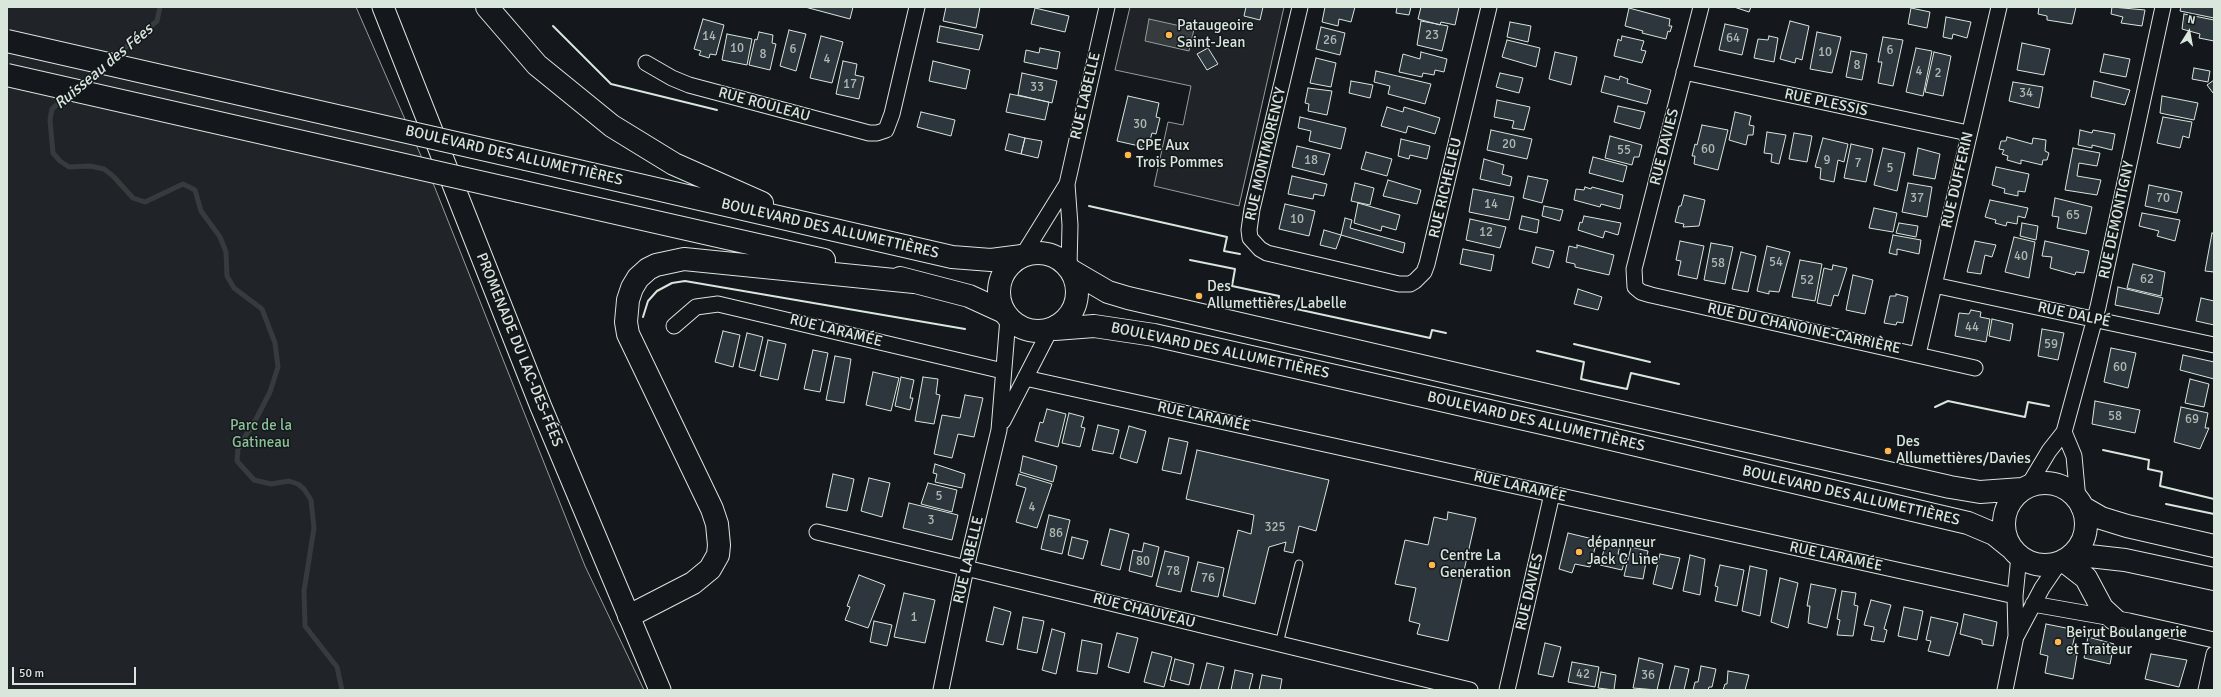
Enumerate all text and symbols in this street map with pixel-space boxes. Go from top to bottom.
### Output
north arrow [2169,12,2209,52]
text: N [2186,13,2196,27]
place label: Pataugeoire Saint-Jean [1177,17,1254,52]
water label: Ruisseau des Fées [51,20,157,114]
house number: 23 [1425,28,1439,44]
house number: 14 [702,29,716,45]
marker: Pataugeoire Saint-Jean [1164,30,1174,40]
house number: 64 [1726,31,1740,47]
house number: 26 [1323,33,1337,49]
house number: 10 [730,41,744,57]
house number: 6 [789,42,797,58]
house number: 6 [1886,43,1894,59]
house number: 10 [1818,45,1832,61]
house number: 8 [759,47,767,63]
street label: RUE LABELLE [1067,51,1105,141]
house number: 4 [823,52,831,68]
house number: 8 [1853,58,1861,74]
house number: 4 [1915,64,1923,80]
house number: 2 [1934,66,1942,82]
house number: 17 [843,77,857,93]
house number: 33 [1030,80,1044,96]
street label: RUE ROULEAU [716,84,812,126]
street label: RUE PLESSIS [1783,85,1869,121]
street label: RUE MONTMORENCY [1242,86,1290,222]
house number: 34 [2019,86,2033,102]
street label: RUE DAVIES [1647,107,1683,187]
house number: 30 [1133,117,1147,133]
street label: BOULEVARD DES ALLUMETTIÈRES [403,122,625,190]
street label: RUE DUFFERIN [1938,130,1978,230]
street label: RUE RICHELIEU [1426,136,1466,240]
place label: CPE Aux Trois Pommes [1136,137,1223,172]
house number: 20 [1502,137,1516,153]
house number: 60 [1701,142,1715,158]
house number: 55 [1617,143,1631,159]
marker: CPE Aux Trois Pommes [1123,150,1133,160]
house number: 18 [1304,153,1318,169]
house number: 9 [1823,153,1831,169]
house number: 7 [1854,156,1862,172]
street label: RUE DEMONTIGNY [2096,159,2138,281]
house number: 5 [1886,161,1894,177]
house number: 37 [1910,191,1924,207]
house number: 70 [2156,191,2170,207]
street label: BOULEVARD DES ALLUMETTIÈRES [719,195,941,263]
house number: 14 [1484,197,1498,213]
house number: 65 [2066,208,2080,224]
house number: 10 [1290,212,1304,228]
house number: 12 [1479,225,1493,241]
house number: 40 [2014,249,2028,265]
street label: PROMENADE DU LAC-DES-FÉES [472,250,566,450]
house number: 54 [1769,255,1783,271]
house number: 58 [1711,256,1725,272]
house number: 62 [2140,272,2154,288]
house number: 52 [1800,273,1814,289]
place label: Des Allumettières/Labelle [1207,278,1347,313]
marker: Des Allumettières/Labelle [1194,291,1204,301]
street label: RUE DALPÉ [2036,299,2112,331]
street label: RUE DU CHANOINE-CARRIÈRE [1706,300,1902,358]
street label: RUE LARAMÉE [788,311,884,351]
street label: BOULEVARD DES ALLUMETTIÈRES [1109,319,1331,383]
house number: 44 [1965,320,1979,336]
house number: 59 [2044,337,2058,353]
house number: 60 [2113,360,2127,376]
street label: BOULEVARD DES ALLUMETTIÈRES [1425,388,1647,456]
street label: RUE LARAMÉE [1156,398,1252,436]
house number: 58 [2108,409,2122,425]
house number: 69 [2185,412,2199,428]
park label: Parc de la Gatineau [230,417,292,452]
place label: Des Allumettières/Davies [1896,433,2031,468]
marker: Des Allumettières/Davies [1883,446,1893,456]
street label: BOULEVARD DES ALLUMETTIÈRES [1740,462,1962,530]
street label: RUE LARAMÉE [1472,468,1568,506]
house number: 5 [935,489,943,505]
house number: 4 [1028,500,1036,516]
house number: 3 [927,513,935,529]
street label: RUE LABELLE [950,515,988,605]
house number: 325 [1264,520,1286,536]
house number: 86 [1049,526,1063,542]
place label: dépanneur Jack C Line [1587,534,1658,569]
street label: RUE LARAMÉE [1788,538,1884,576]
place label: Centre La Generation [1440,547,1511,582]
marker: dépanneur Jack C Line [1574,547,1584,557]
street label: RUE DAVIES [1512,552,1548,632]
house number: 80 [1136,554,1150,570]
marker: Centre La Generation [1427,560,1437,570]
house number: 78 [1166,564,1180,580]
house number: 76 [1201,571,1215,587]
street label: RUE CHAUVEAU [1091,590,1197,632]
house number: 1 [910,610,918,626]
place label: Beirut Boulangerie et Traiteur [2066,624,2187,659]
marker: Beirut Boulangerie et Traiteur [2053,637,2063,647]
scale bar [14,659,138,685]
text: 50 m [19,666,44,681]
house number: 42 [1576,667,1590,683]
house number: 36 [1641,668,1655,684]

